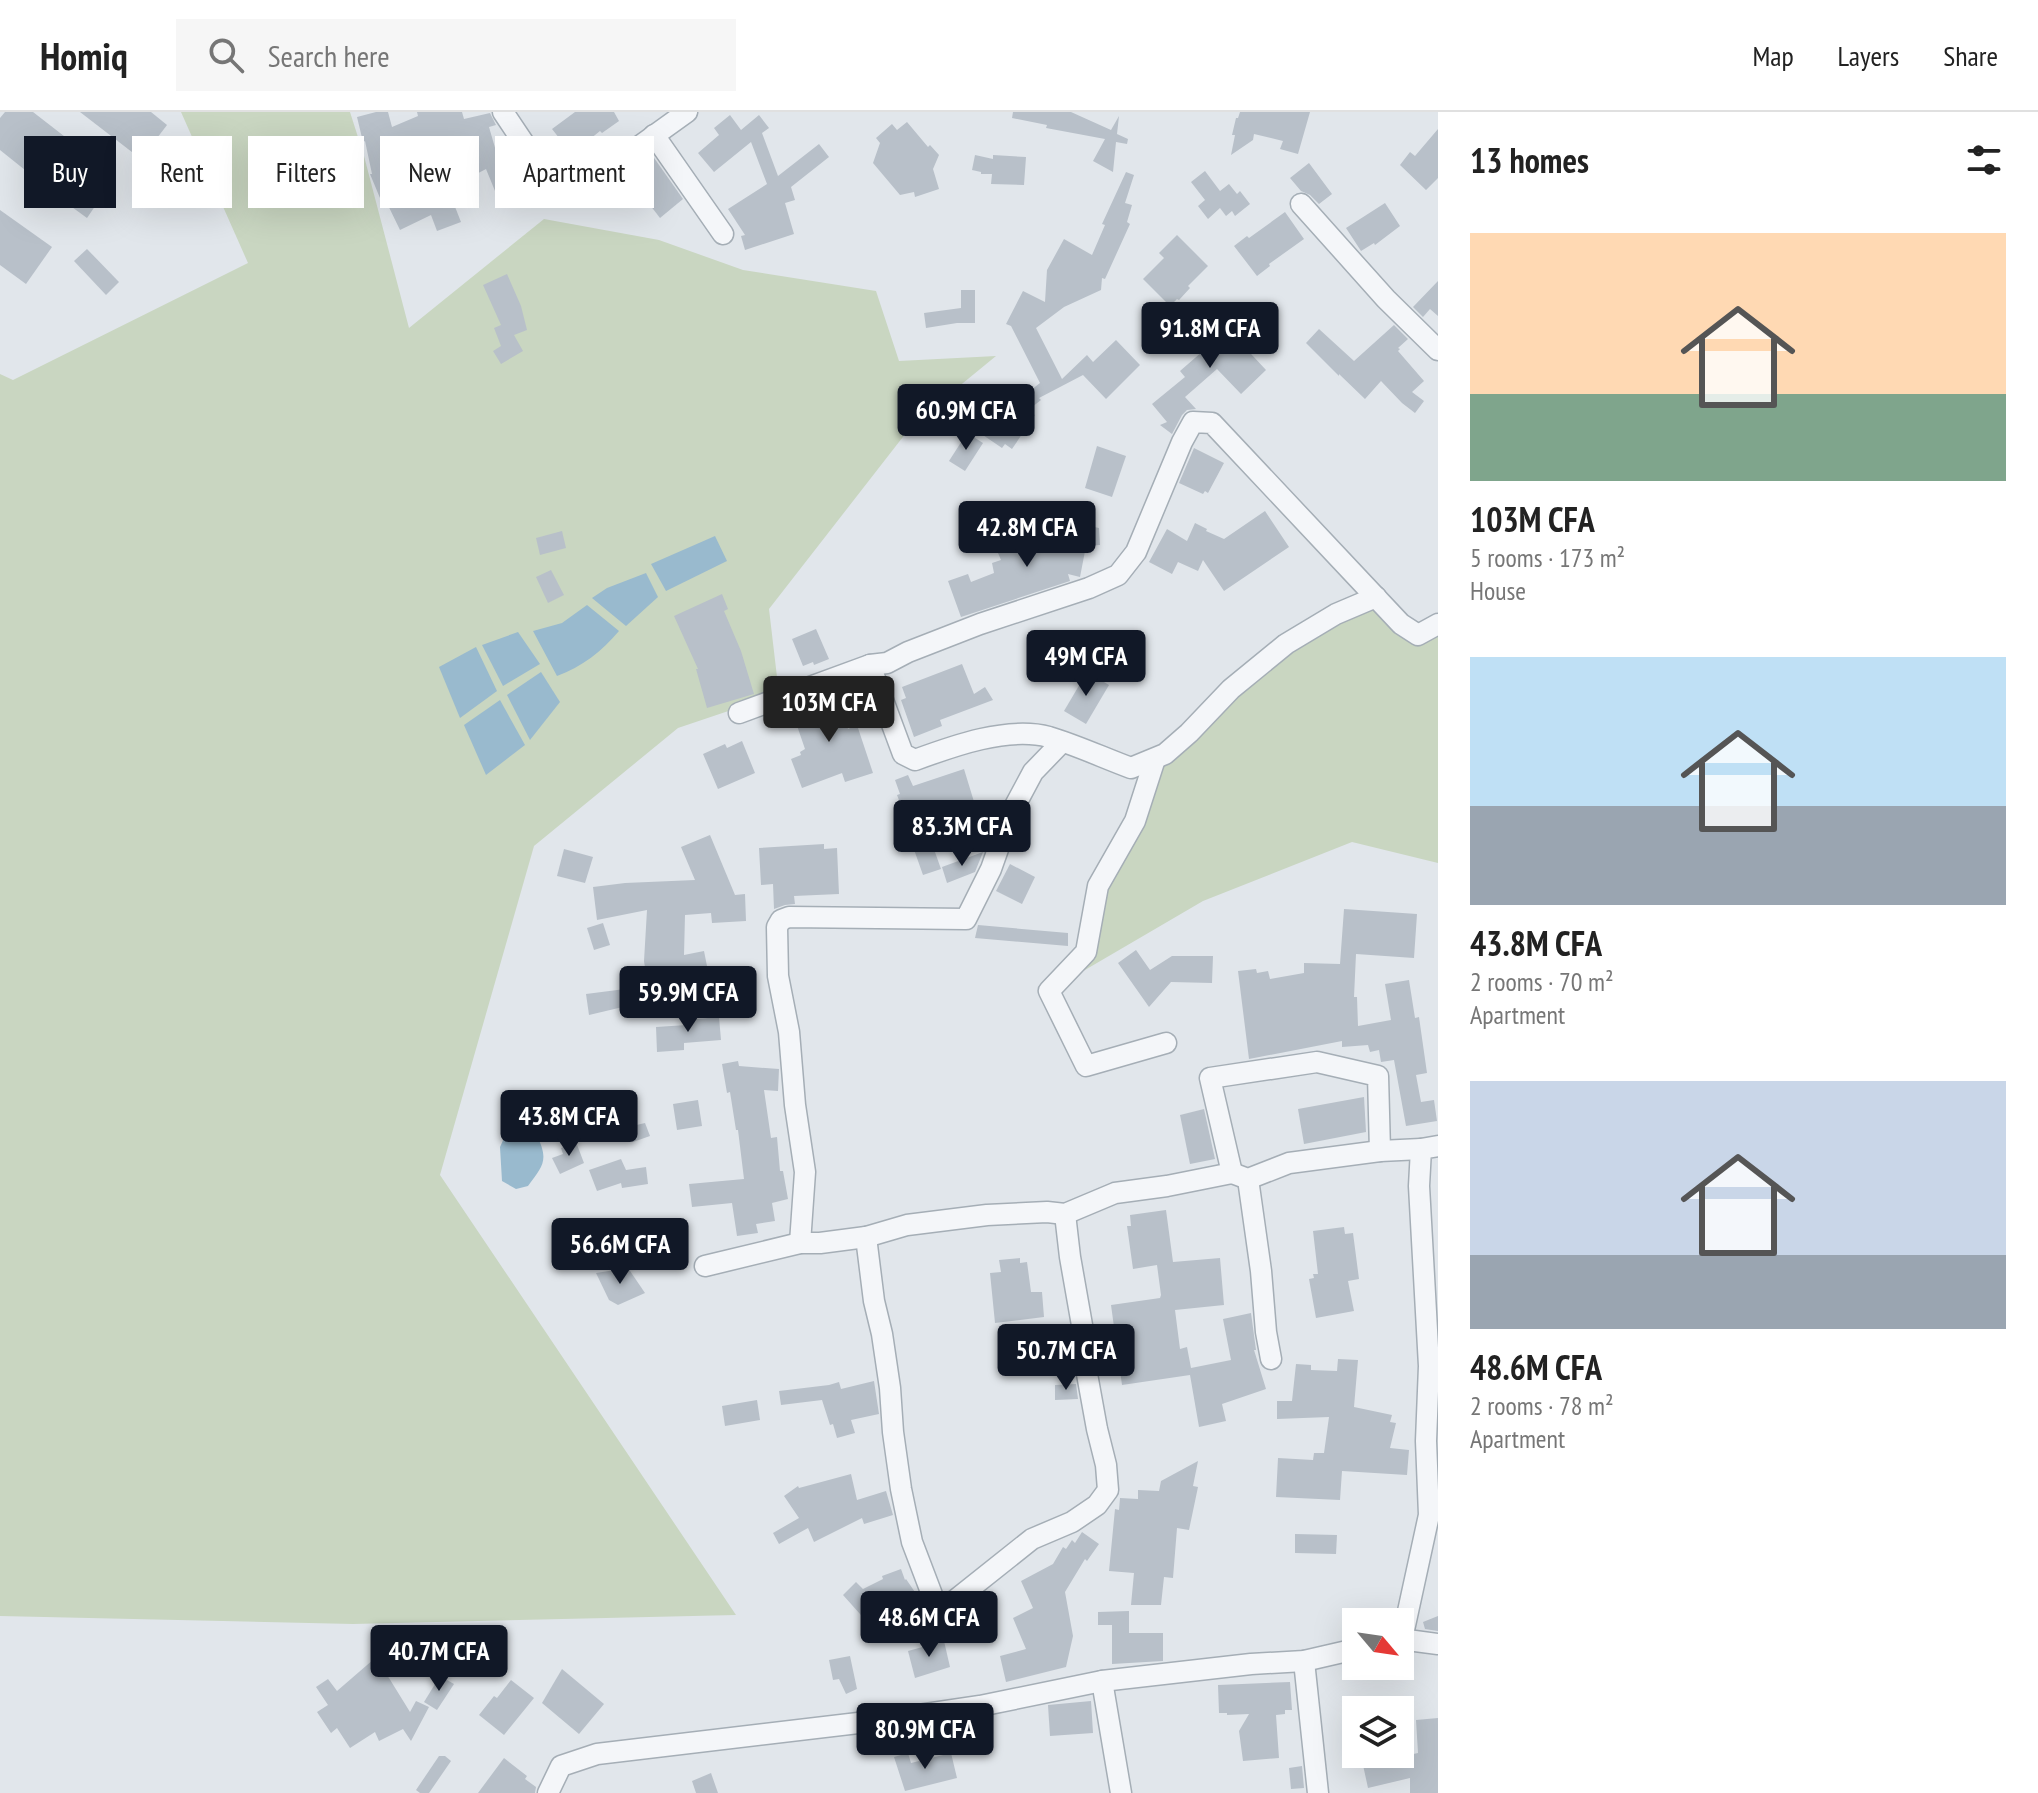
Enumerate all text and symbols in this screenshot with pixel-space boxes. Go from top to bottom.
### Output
search box [176,19,736,91]
text: Homiq [40,31,128,80]
icon: search [204,33,248,77]
text: Search here [268,36,390,75]
text: Map [1752,37,1794,74]
text: Layers [1838,37,1899,74]
text: Share [1943,37,1998,74]
chip: Buy [24,136,116,208]
chip: Rent [132,136,232,208]
chip: Filters [248,136,364,208]
chip: New [380,136,479,208]
chip: Apartment [495,136,654,208]
text: 13 homes [1470,138,1589,182]
icon: filters [1962,138,2006,182]
icon: home [1666,285,1810,429]
pin: 91.8M CFA [1118,302,1302,370]
text: 91.8M CFA [1160,311,1260,344]
pin: 60.9M CFA [874,384,1058,452]
text: 60.9M CFA [916,393,1016,426]
text: 103M CFA [1470,497,1595,541]
pin: 42.8M CFA [935,501,1119,569]
text: 42.8M CFA [977,510,1077,543]
text: 5 rooms · 173 m² [1470,541,1625,574]
text: House [1470,574,1526,607]
pin: 49M CFA [1012,630,1160,698]
text: 49M CFA [1045,639,1127,672]
pin: 103M CFA [746,676,912,744]
text: 103M CFA [781,685,877,718]
icon: home [1666,709,1810,853]
pin: 83.3M CFA [870,800,1054,868]
text: 83.3M CFA [912,809,1012,842]
text: 43.8M CFA [1470,921,1602,965]
text: 2 rooms · 70 m² [1470,965,1614,998]
pin: 59.9M CFA [596,966,780,1034]
text: 59.9M CFA [638,975,738,1008]
text: Apartment [1470,998,1565,1031]
pin: 43.8M CFA [477,1090,661,1158]
text: 43.8M CFA [519,1099,619,1132]
icon: home [1666,1133,1810,1277]
pin: 56.6M CFA [528,1218,712,1286]
text: 56.6M CFA [570,1227,670,1260]
pin: 50.7M CFA [974,1324,1158,1392]
text: 50.7M CFA [1016,1333,1116,1366]
text: 48.6M CFA [1470,1345,1602,1389]
text: 2 rooms · 78 m² [1470,1389,1614,1422]
text: Apartment [1470,1422,1565,1455]
pin: 48.6M CFA [837,1591,1021,1659]
text: 48.6M CFA [879,1600,979,1633]
north arrow [1342,1608,1414,1680]
map controls [1342,1608,1414,1768]
pin: 40.7M CFA [347,1625,531,1693]
text: 40.7M CFA [389,1634,489,1667]
button: layers [1342,1696,1414,1768]
pin: 80.9M CFA [833,1703,1017,1771]
text: 80.9M CFA [875,1712,975,1745]

